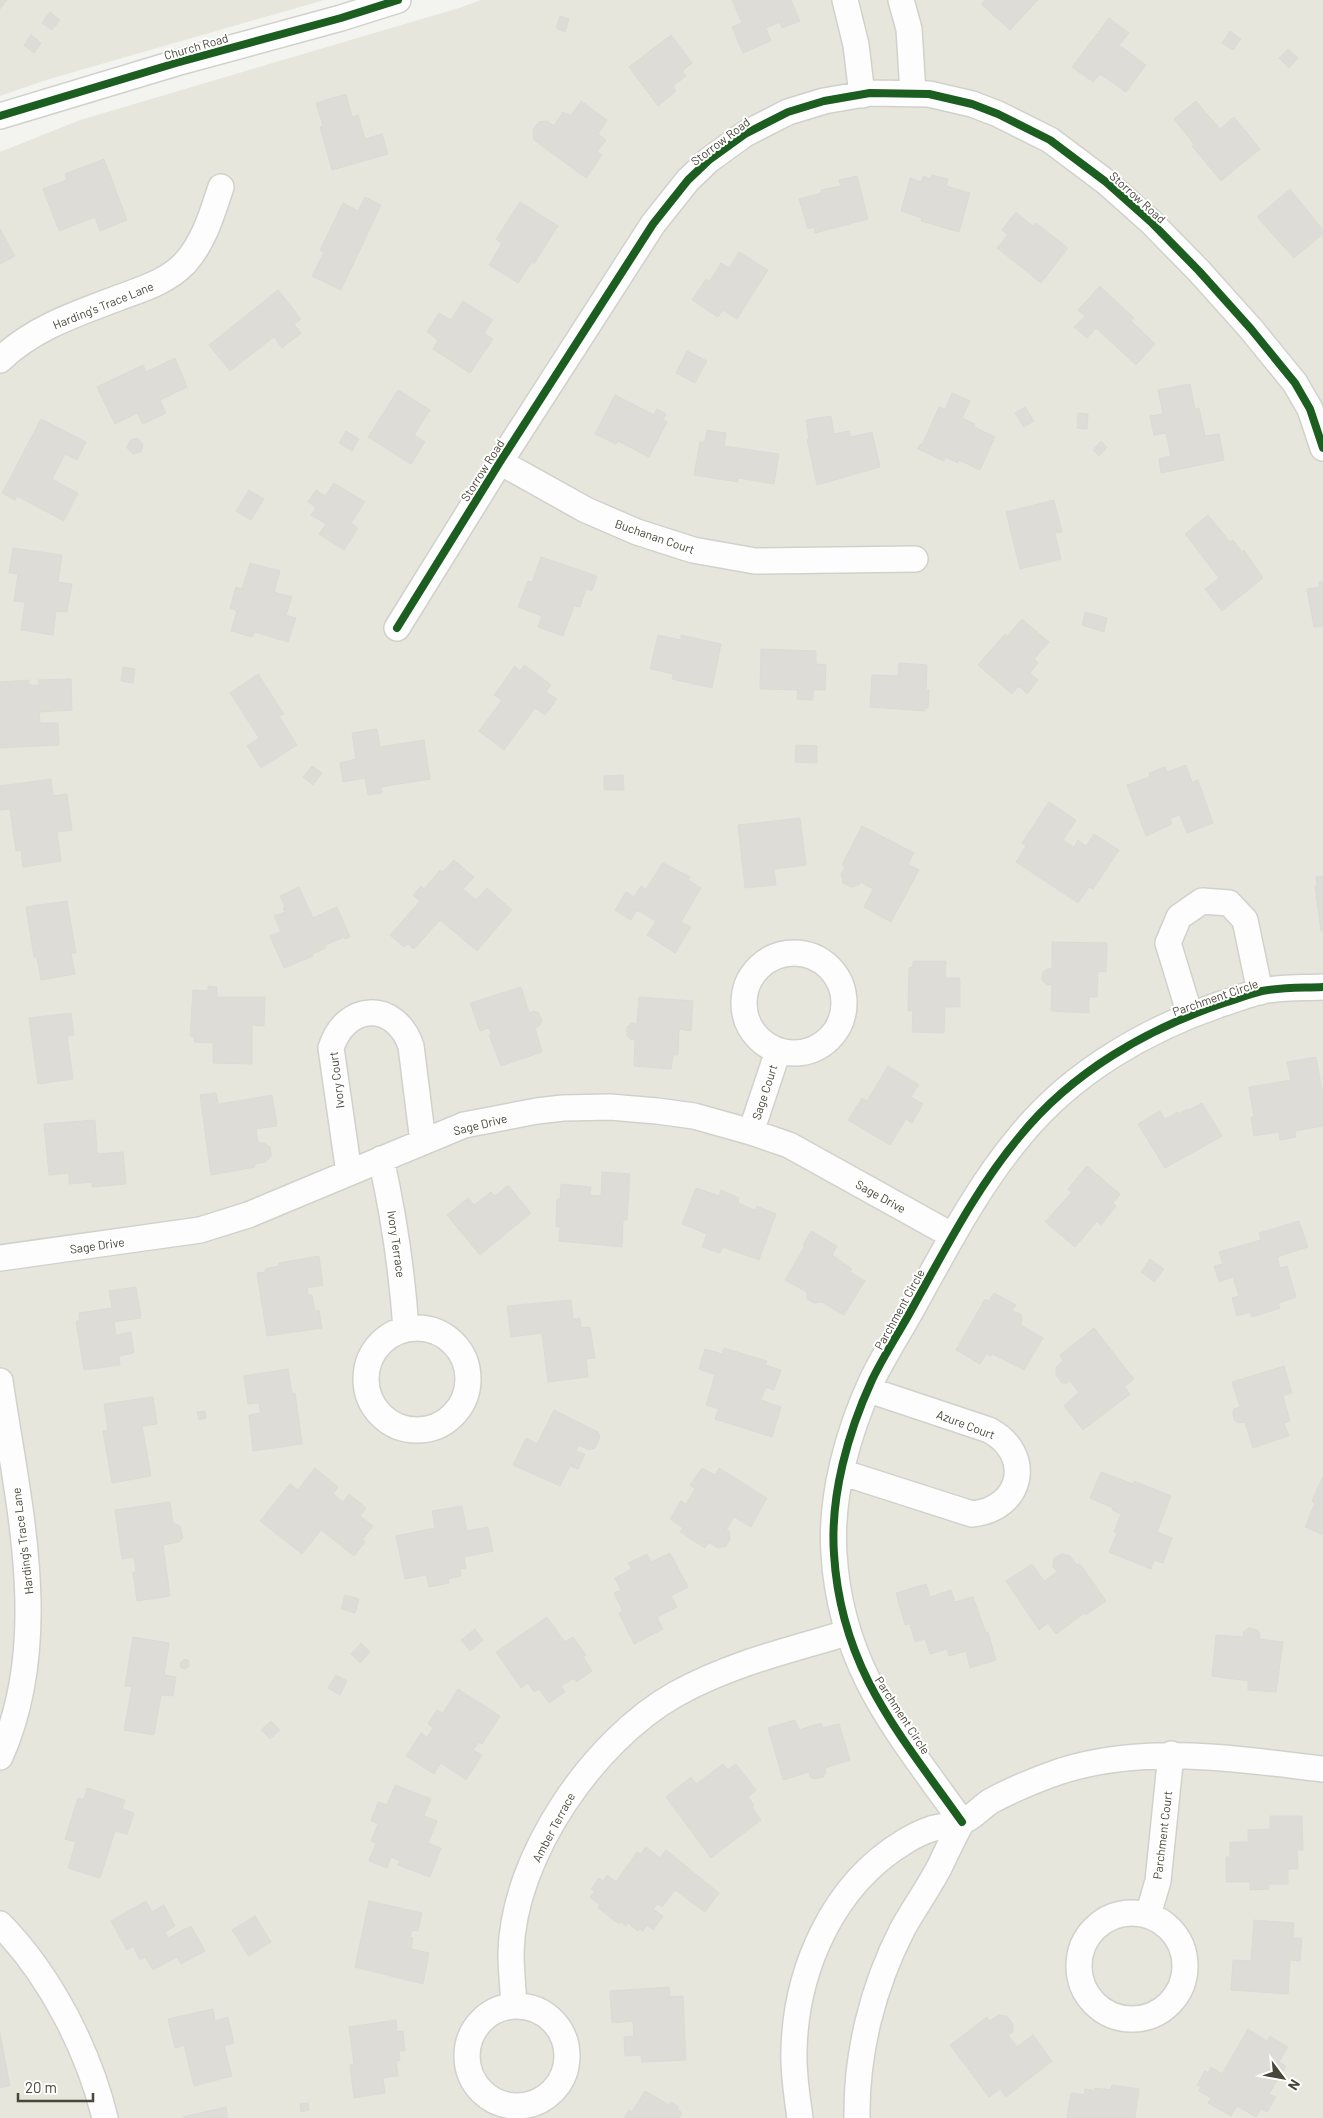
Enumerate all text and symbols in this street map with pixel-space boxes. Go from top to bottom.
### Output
street label: Church Road [162,30,230,62]
street label: Storrow Road [688,114,752,168]
street label: Storrow Road [1107,168,1169,226]
street label: Harding's Trace Lane [51,278,155,332]
street label: Storrow Road [457,436,507,504]
street label: Buchanan Court [613,516,697,556]
street label: Parchment Circle [1170,976,1260,1018]
street label: Ivory Court [326,1051,346,1109]
street label: Sage Court [748,1063,780,1121]
street label: Sage Drive [452,1111,508,1137]
street label: Sage Drive [854,1177,908,1215]
street label: Ivory Terrace [385,1210,409,1278]
street label: Sage Drive [69,1234,125,1256]
street label: Parchment Circle [871,1266,927,1352]
street label: Azure Court [935,1406,997,1442]
street label: Harding's Trace Lane [9,1487,35,1595]
street label: Parchment Circle [873,1674,933,1756]
street label: Amber Terrace [529,1790,577,1864]
street label: Parchment Court [1150,1790,1174,1880]
north arrow [1258,2053,1308,2103]
scale bar [18,2070,92,2102]
text: N [1285,2077,1304,2094]
text: 20 m [25,2078,57,2096]

